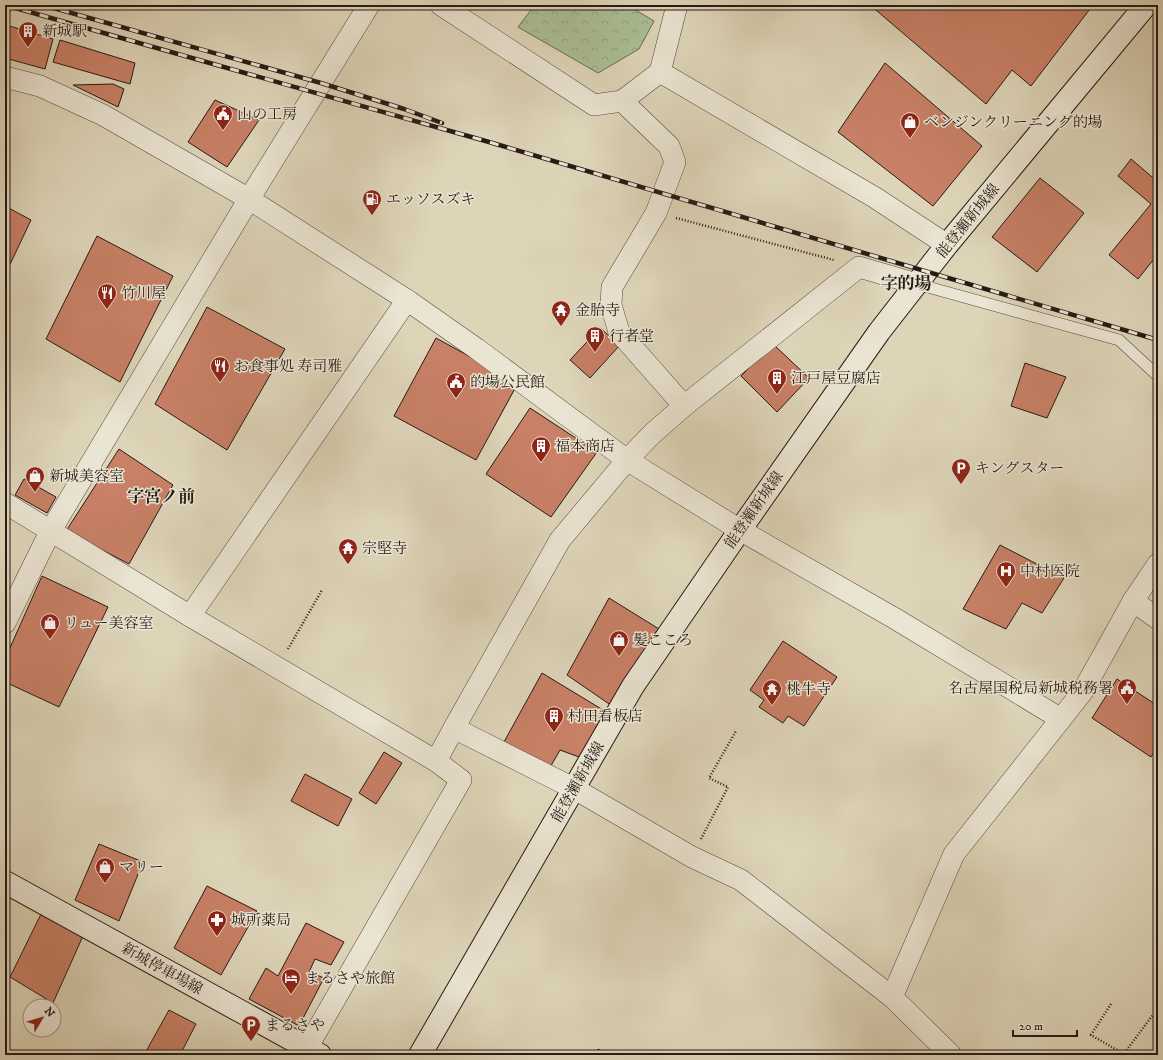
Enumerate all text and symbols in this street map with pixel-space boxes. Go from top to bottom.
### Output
building icon: 新城駅 [17,20,39,48]
place label: 新城駅 [42,22,87,41]
public building icon: 山の工房 [212,103,234,131]
place label: 山の工房 [237,105,297,124]
shop icon: ベンジンクリーニング的場 [899,111,921,139]
place label: ベンジンクリーニング的場 [924,113,1103,132]
street label: 能登瀬新城線 [932,180,1004,262]
fuel station icon: エッソスズキ [361,188,383,216]
place label: エッソスズキ [386,190,475,209]
district label: 字的場 [881,273,932,295]
restaurant icon: 竹川屋 [96,282,118,310]
place label: 竹川屋 [121,284,166,303]
temple icon: 金胎寺 [550,299,572,327]
place label: 金胎寺 [575,301,620,320]
building icon: 行者堂 [584,325,606,353]
place label: 行者堂 [609,327,654,346]
restaurant icon: お食事処 寿司雅 [209,355,231,383]
place label: お食事処 寿司雅 [234,357,342,376]
building icon: 江戸屋豆腐店 [766,367,788,395]
place label: 江戸屋豆腐店 [791,369,881,388]
public building icon: 的場公民館 [445,371,467,399]
place label: 的場公民館 [470,373,545,392]
building icon: 福本商店 [530,435,552,463]
place label: 福本商店 [555,437,615,456]
parking icon: キングスター [950,457,972,485]
place label: キングスター [975,459,1064,478]
shop icon: 新城美容室 [24,465,46,493]
place label: 新城美容室 [49,467,124,486]
street label: 能登瀬新城線 [720,468,788,552]
district label: 字宮ノ前 [127,486,195,508]
temple icon: 宗堅寺 [337,537,359,565]
place label: 宗堅寺 [362,539,407,558]
hospital icon: 中村医院 [995,560,1017,588]
place label: 中村医院 [1020,562,1080,581]
shop icon: リュー美容室 [39,612,61,640]
place label: リュー美容室 [64,614,154,633]
shop icon: 髪こころ [608,629,630,657]
place label: 髪こころ [633,631,693,650]
public building icon: 名古屋国税局新城税務署 [1116,677,1138,705]
temple icon: 桃牛寺 [761,678,783,706]
place label: 名古屋国税局新城税務署 [948,679,1113,698]
place label: 桃牛寺 [786,680,831,699]
building icon: 村田看板店 [543,705,565,733]
place label: 村田看板店 [568,707,643,726]
street label: 能登瀬新城線 [547,738,609,826]
shop icon: マリー [94,856,116,884]
place label: マリー [119,858,164,877]
pharmacy icon: 城所薬局 [206,909,228,937]
place label: 城所薬局 [231,911,291,930]
street label: 新城停車場線 [118,939,206,999]
hotel icon: まるさや旅館 [280,967,302,995]
place label: まるさや旅館 [305,969,395,988]
north arrow [22,998,62,1038]
text: N [41,1005,57,1020]
scale bar [1013,1012,1077,1038]
parking icon: まるさや [240,1014,262,1042]
place label: まるさや [265,1016,325,1035]
text: 20 m [1019,1019,1043,1034]

